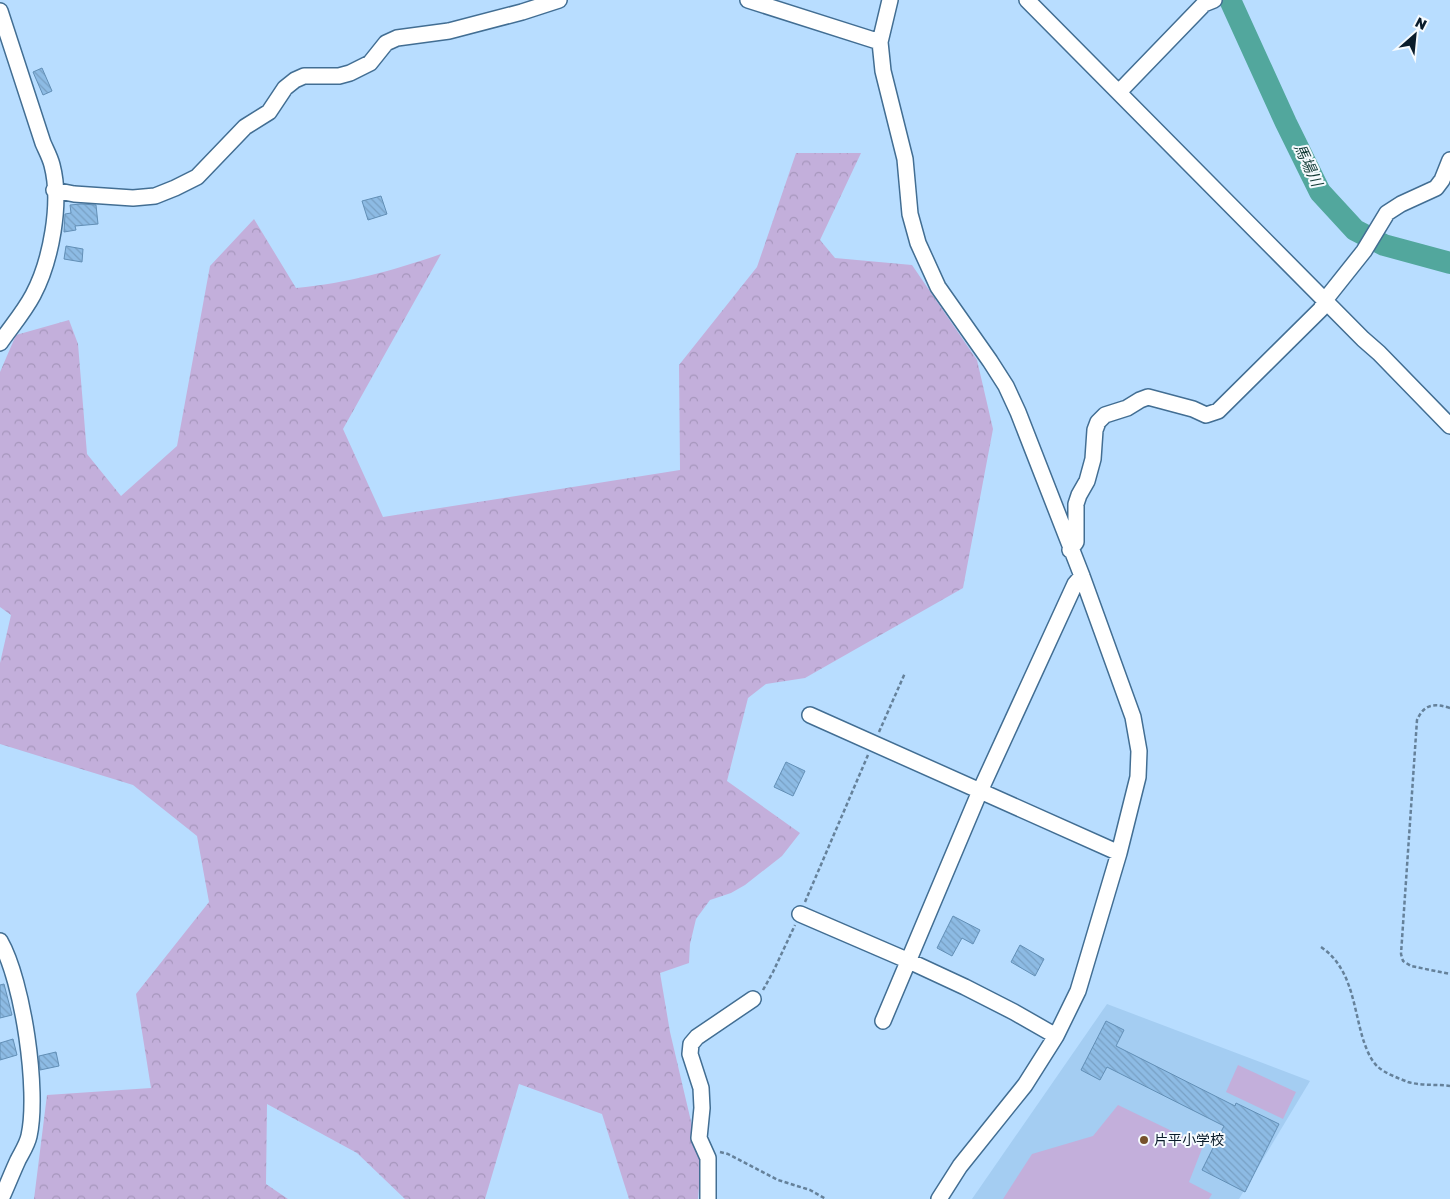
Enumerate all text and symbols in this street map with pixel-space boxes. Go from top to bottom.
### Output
north arrow [1390,10,1440,60]
text: N [1413,13,1430,33]
water label: 馬場川 [1291,140,1327,191]
place label: 片平小学校 [1154,1131,1224,1148]
marker: 片平小学校 [1138,1134,1150,1146]

